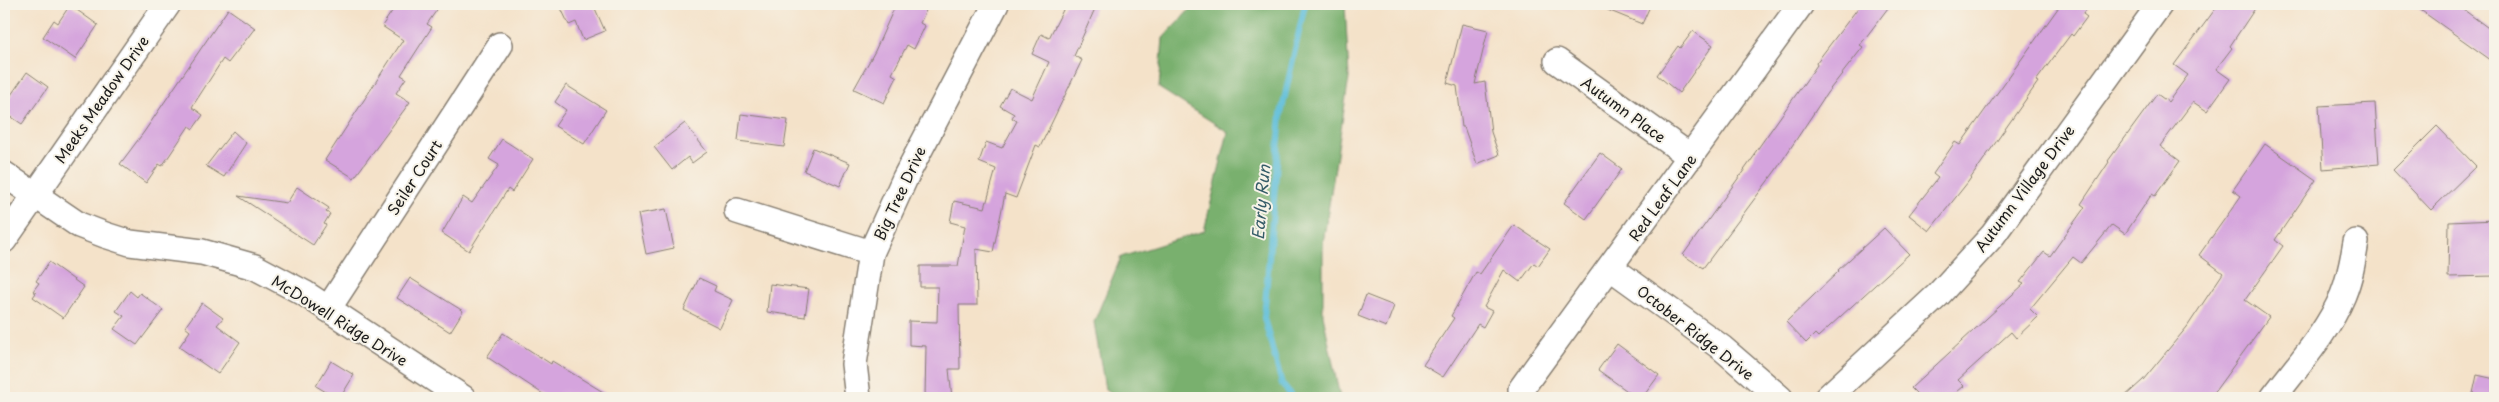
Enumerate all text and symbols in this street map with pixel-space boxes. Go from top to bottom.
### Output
street label: Meeks Meadow Drive [48,30,154,168]
street label: Autumn Place [1577,70,1671,148]
street label: Autumn Village Drive [1969,120,2079,256]
street label: Seiler Court [381,135,447,219]
street label: Big Tree Drive [867,142,931,244]
street label: Red Leaf Lane [1622,149,1702,245]
water label: Early Run [1245,162,1275,240]
street label: McDowell Ridge Drive [267,269,413,371]
street label: October Ridge Drive [1633,279,1759,385]

